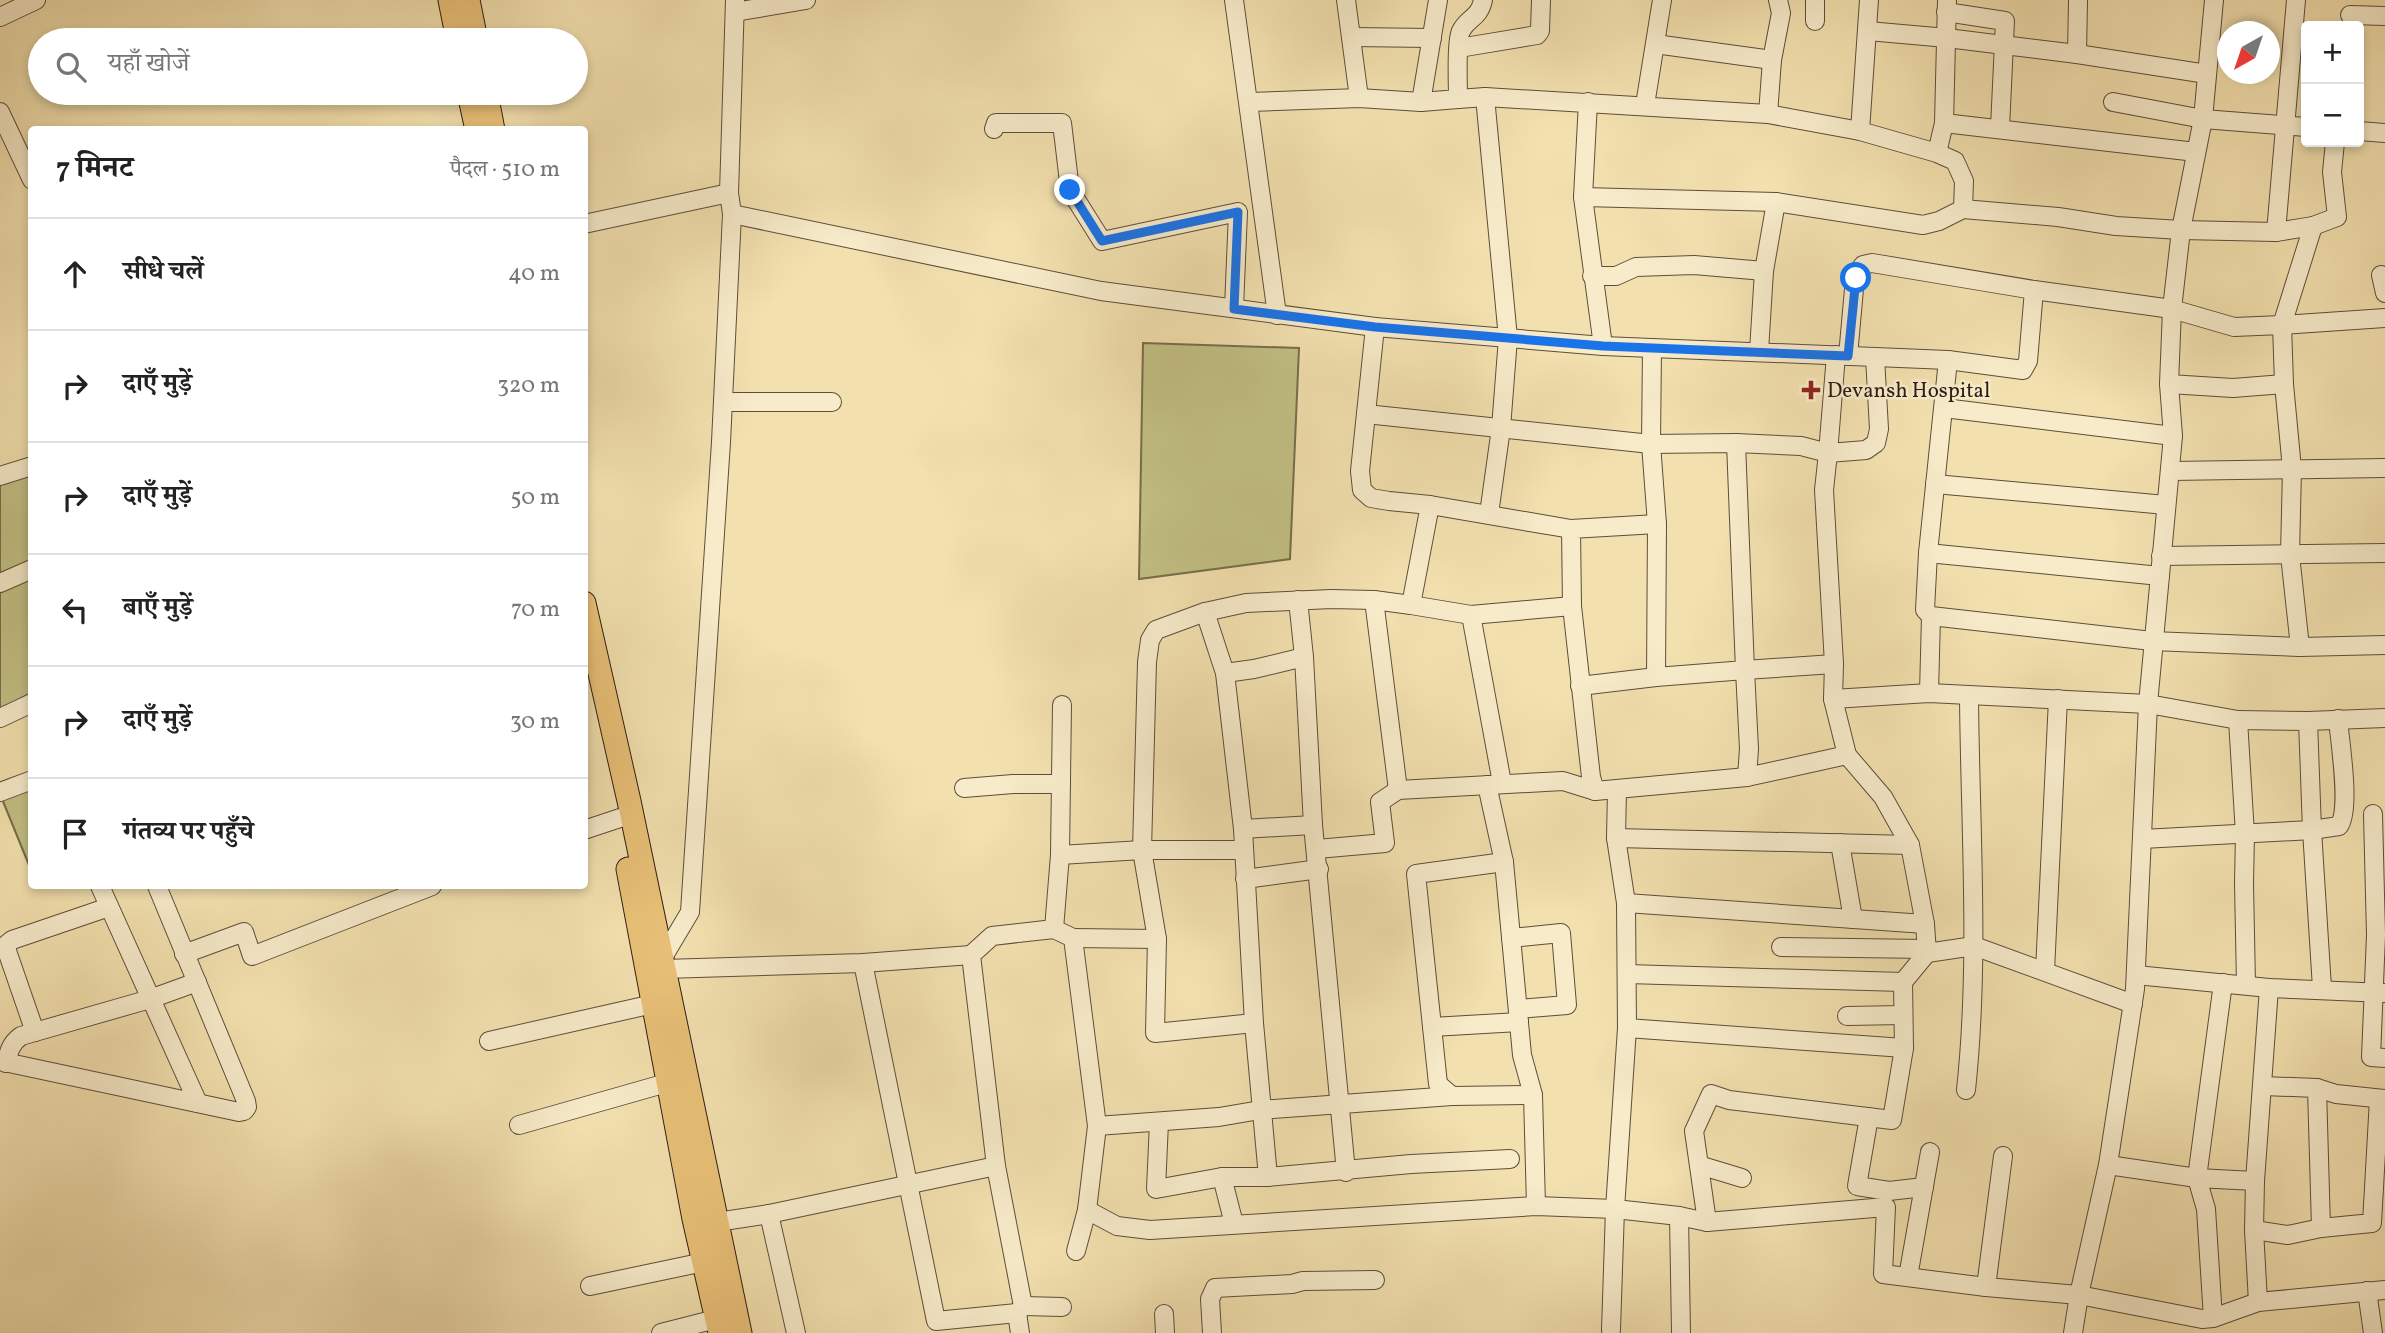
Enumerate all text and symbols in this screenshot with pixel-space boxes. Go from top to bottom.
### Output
north arrow [2217,21,2280,84]
map controls [2301,21,2364,147]
button: + [2301,21,2364,84]
search box [28,28,588,105]
text: यहाँ खोजें [108,46,189,82]
icon: search [52,48,90,86]
button: − [2301,84,2364,147]
text: 7 मिनट [56,148,133,190]
text: पैदल · 510 m [450,154,560,186]
route end [1054,174,1085,205]
text: सीधे चलें [123,254,204,290]
icon: ahead [56,255,94,293]
text: 40 m [508,258,560,290]
route start [1840,262,1871,293]
text: दाएँ मुड़ें [123,366,192,402]
icon: right [56,367,94,405]
text: 320 m [497,370,560,402]
place label: Devansh Hospital [1827,377,1990,406]
marker: Devansh Hospital [1801,380,1821,400]
text: दाएँ मुड़ें [123,478,192,514]
icon: right [56,479,94,517]
text: 50 m [511,482,560,514]
text: बाएँ मुड़ें [123,590,193,626]
icon: left [56,591,94,629]
text: 70 m [511,594,560,626]
text: दाएँ मुड़ें [123,702,192,738]
icon: right [56,703,94,741]
text: 30 m [510,706,560,738]
text: गंतव्य पर पहुँचे [123,814,254,850]
icon: arrive [56,815,94,853]

